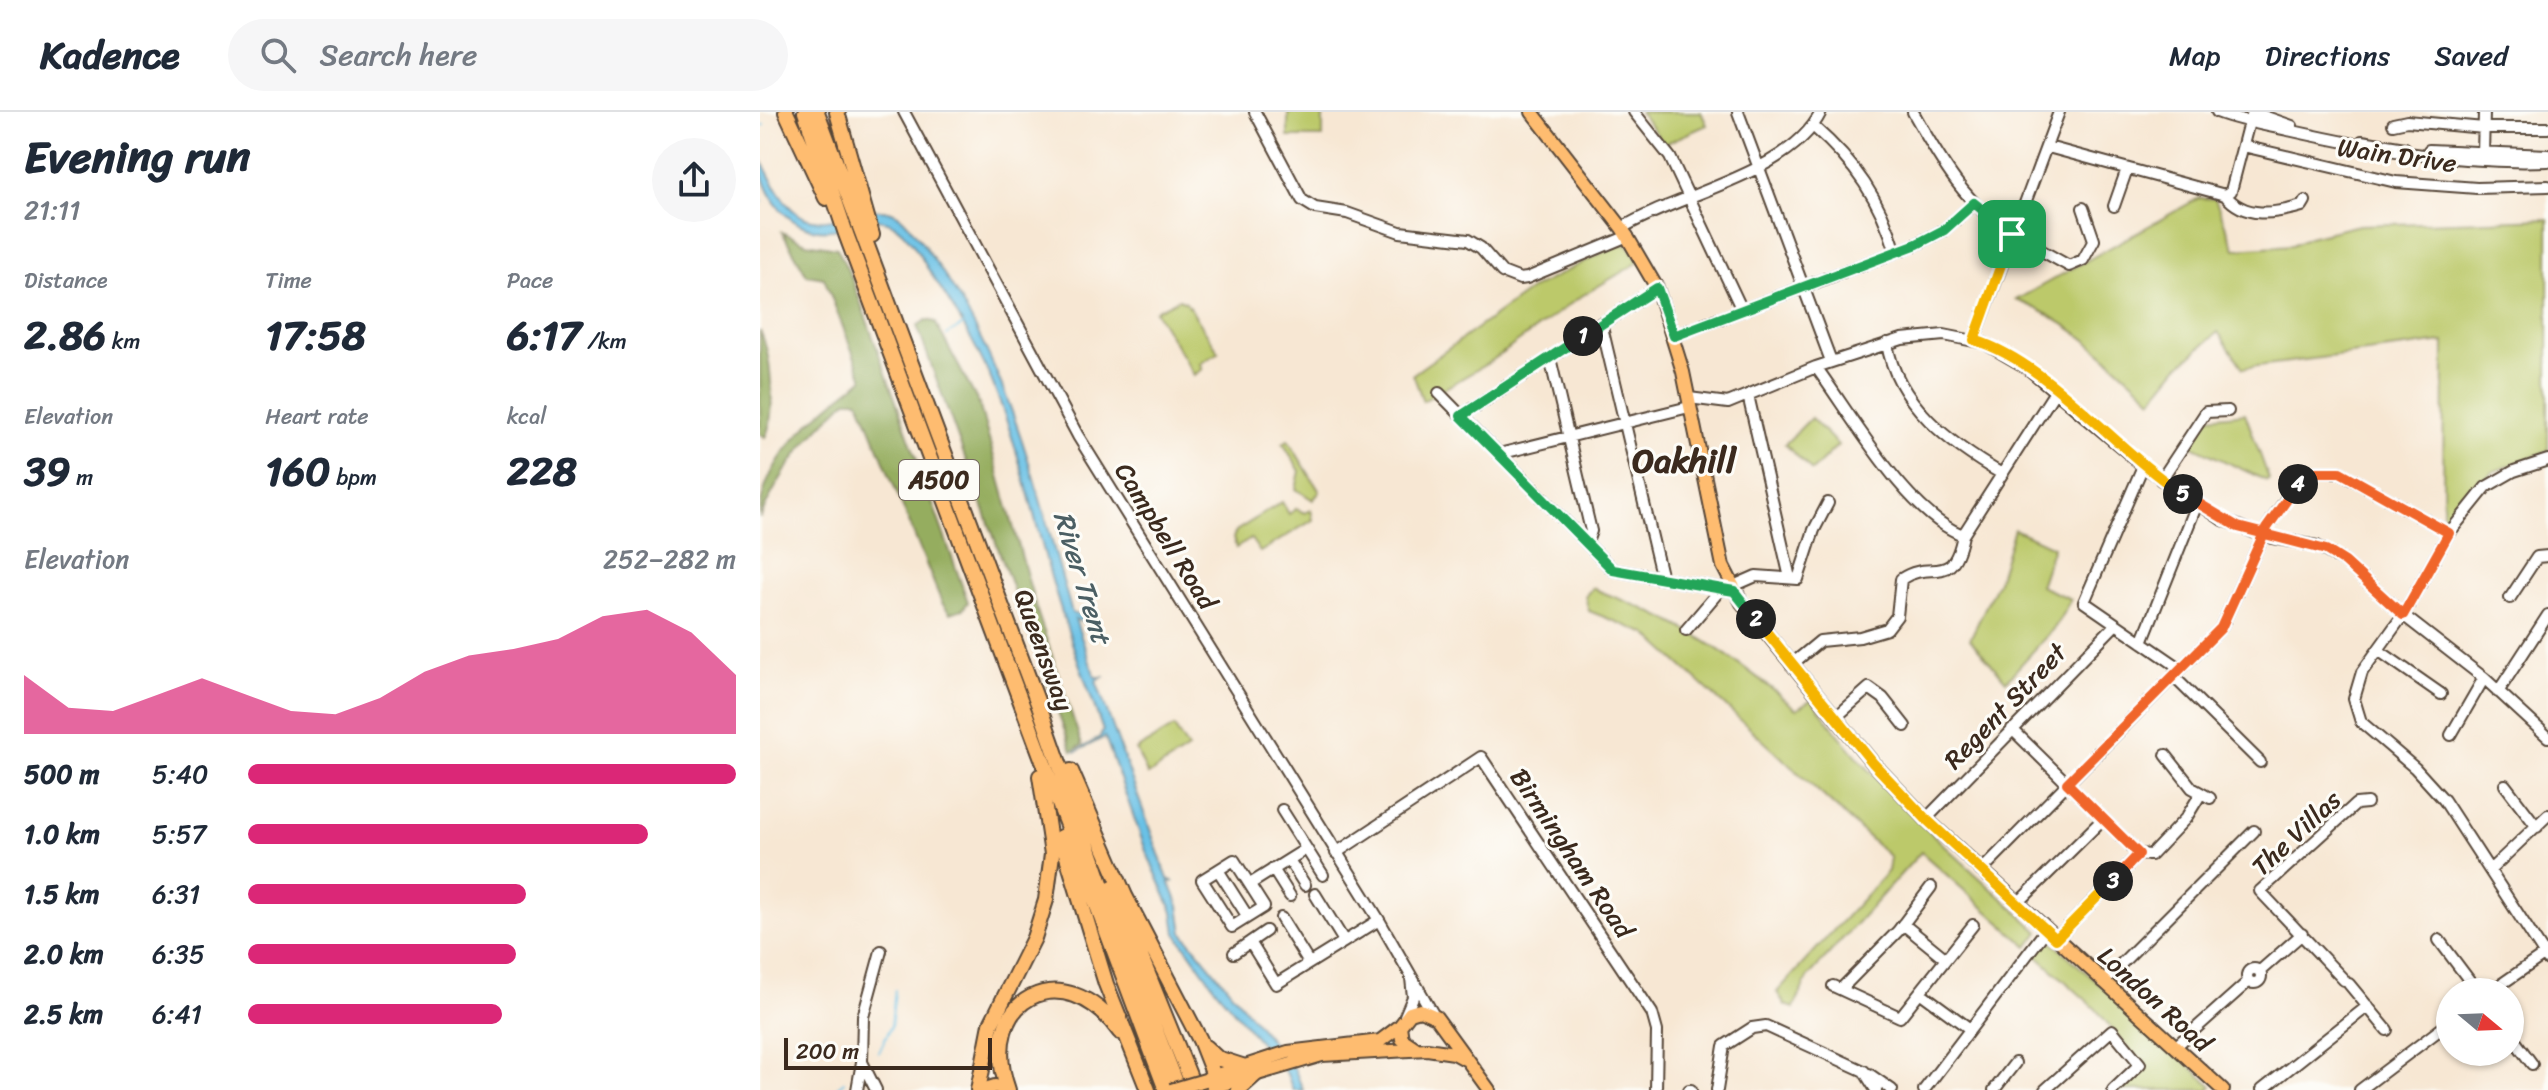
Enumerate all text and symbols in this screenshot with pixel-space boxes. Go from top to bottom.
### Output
search box [228,19,788,91]
text: Kadence [40,22,180,89]
text: Search here [320,28,478,82]
text: Map [2169,31,2221,80]
text: Directions [2265,31,2390,80]
text: Saved [2434,31,2508,80]
icon: search [256,33,300,77]
text: Evening run [24,118,250,196]
street label: Wain Drive [2334,124,2460,186]
button: share [652,138,736,222]
text: 21:11 [24,187,80,233]
pin [1978,200,2046,268]
icon: arrive [1990,212,2034,256]
text: Distance [24,261,108,300]
text: Time [265,261,312,300]
text: Pace [507,261,553,300]
text: 2.86 [24,300,106,371]
text: 17:58 [265,300,366,371]
text: 6:17 [507,300,581,371]
pin: 1 [1563,316,1603,356]
text: 1 [1578,316,1588,355]
text: km [106,322,140,361]
text: /km [581,322,627,361]
text: Elevation [24,397,113,436]
text: Heart rate [265,397,369,436]
text: kcal [507,397,547,436]
district label: Oakhill [1632,431,1737,491]
text: 39 [24,436,71,507]
text: 160 [265,436,331,507]
text: 228 [507,436,577,507]
street label: Campbell Road [1102,453,1231,621]
text: m [71,458,93,497]
text: bpm [331,458,377,497]
road number: A500 [899,460,979,500]
pin: 4 [2278,464,2318,504]
text: 4 [2291,464,2305,503]
pin: 5 [2163,474,2203,514]
text: 5 [2176,474,2190,513]
water label: River Trent [1039,505,1127,652]
text: Elevation [24,536,129,582]
text: 252–282 m [603,536,736,582]
street label: Queensway [1001,582,1088,718]
pin: 2 [1736,599,1776,639]
text: 2 [1750,599,1762,638]
street label: Regent Street [1932,631,2079,780]
text: 500 m [24,751,99,797]
text: 5:40 [152,751,208,797]
street label: Birmingham Road [1498,758,1648,950]
street label: The Villas [2240,778,2353,888]
text: 1.0 km [24,811,100,857]
text: 5:57 [152,811,206,857]
pin: 3 [2093,861,2133,901]
text: 3 [2107,861,2119,900]
text: 1.5 km [24,871,99,917]
text: 6:31 [152,871,200,917]
text: 2.0 km [24,931,104,977]
text: 6:35 [152,931,205,977]
street label: London Road [2087,934,2225,1065]
north arrow [2436,978,2524,1066]
map controls [2436,978,2524,1066]
text: 2.5 km [24,991,103,1037]
text: 6:41 [152,991,202,1037]
text: 200 m [796,1032,859,1071]
scale bar [784,1034,992,1070]

